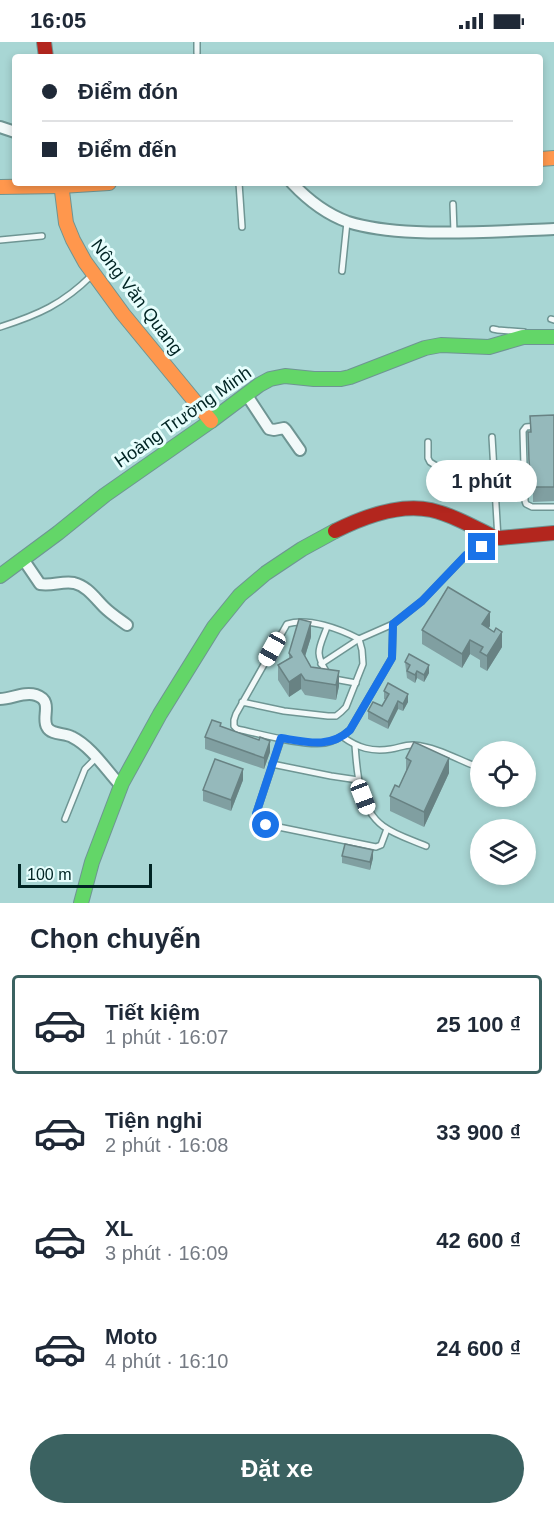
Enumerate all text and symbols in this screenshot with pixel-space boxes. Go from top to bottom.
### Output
text: 16:05 [30,8,86,33]
text: Điểm đón [78,79,178,104]
text: Điểm đến [78,137,177,162]
street label: Nông Văn Quang [87,235,187,359]
street label: Hoàng Trường Minh [111,362,255,472]
callout: 1 phút [426,460,538,502]
text: 1 phút [452,470,512,492]
route end [468,533,495,560]
car [255,629,289,669]
map controls [470,741,536,885]
button: locate [470,741,536,807]
car [348,777,378,817]
route start [252,811,279,838]
button: layers [470,819,536,885]
scale bar [18,861,152,888]
text: 100 m [27,866,71,883]
text: Chọn chuyến [30,924,201,954]
icon: car [33,998,87,1052]
text: Tiết kiệm [105,1000,200,1025]
text: 25 100 ₫ [436,1012,521,1037]
text: 1 phút · 16:07 [105,1026,228,1048]
icon: car [33,1106,87,1160]
text: Tiện nghi [105,1108,202,1133]
text: 33 900 ₫ [436,1120,521,1145]
text: 2 phút · 16:08 [105,1134,228,1156]
icon: car [33,1214,87,1268]
text: XL [105,1216,133,1241]
text: 42 600 ₫ [436,1228,521,1253]
text: 3 phút · 16:09 [105,1242,228,1264]
icon: car [33,1322,87,1376]
text: Moto [105,1324,158,1349]
text: 24 600 ₫ [436,1336,521,1361]
text: 4 phút · 16:10 [105,1350,228,1372]
button: Đặt xe [30,1434,524,1503]

